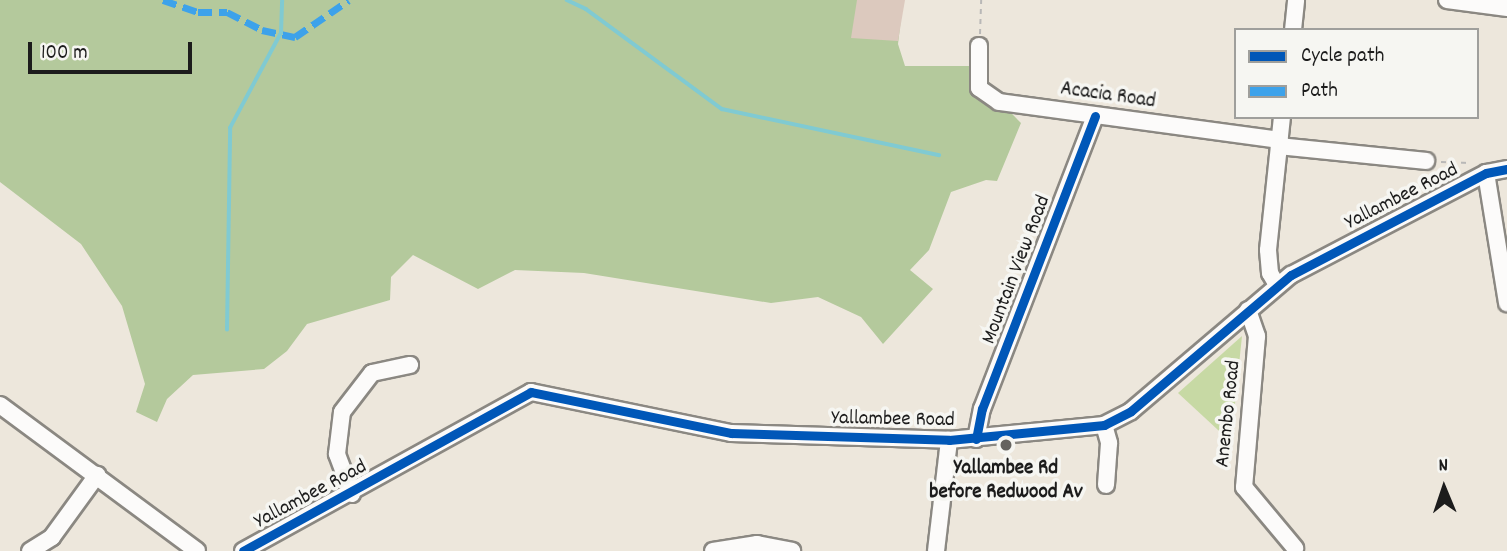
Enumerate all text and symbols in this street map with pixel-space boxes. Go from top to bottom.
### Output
scale bar [32,28,196,72]
legend [1234,28,1479,119]
text: 100 m [41,39,88,69]
text: Cycle path [1301,42,1384,72]
street label: Acacia Road [1059,77,1157,115]
text: Path [1301,77,1338,107]
street label: Yallambee Road [1341,158,1463,236]
street label: Mountain View Road [977,192,1057,348]
street label: Anembo Road [1211,359,1247,469]
street label: Yallambee Road [831,406,955,434]
marker: Yallambee Rd before Redwood Av [998,437,1014,453]
north arrow [1409,453,1479,523]
text: N [1438,453,1448,480]
street label: Yallambee Road [251,455,371,535]
place label: Yallambee Rd before Redwood Av [929,456,1083,506]

